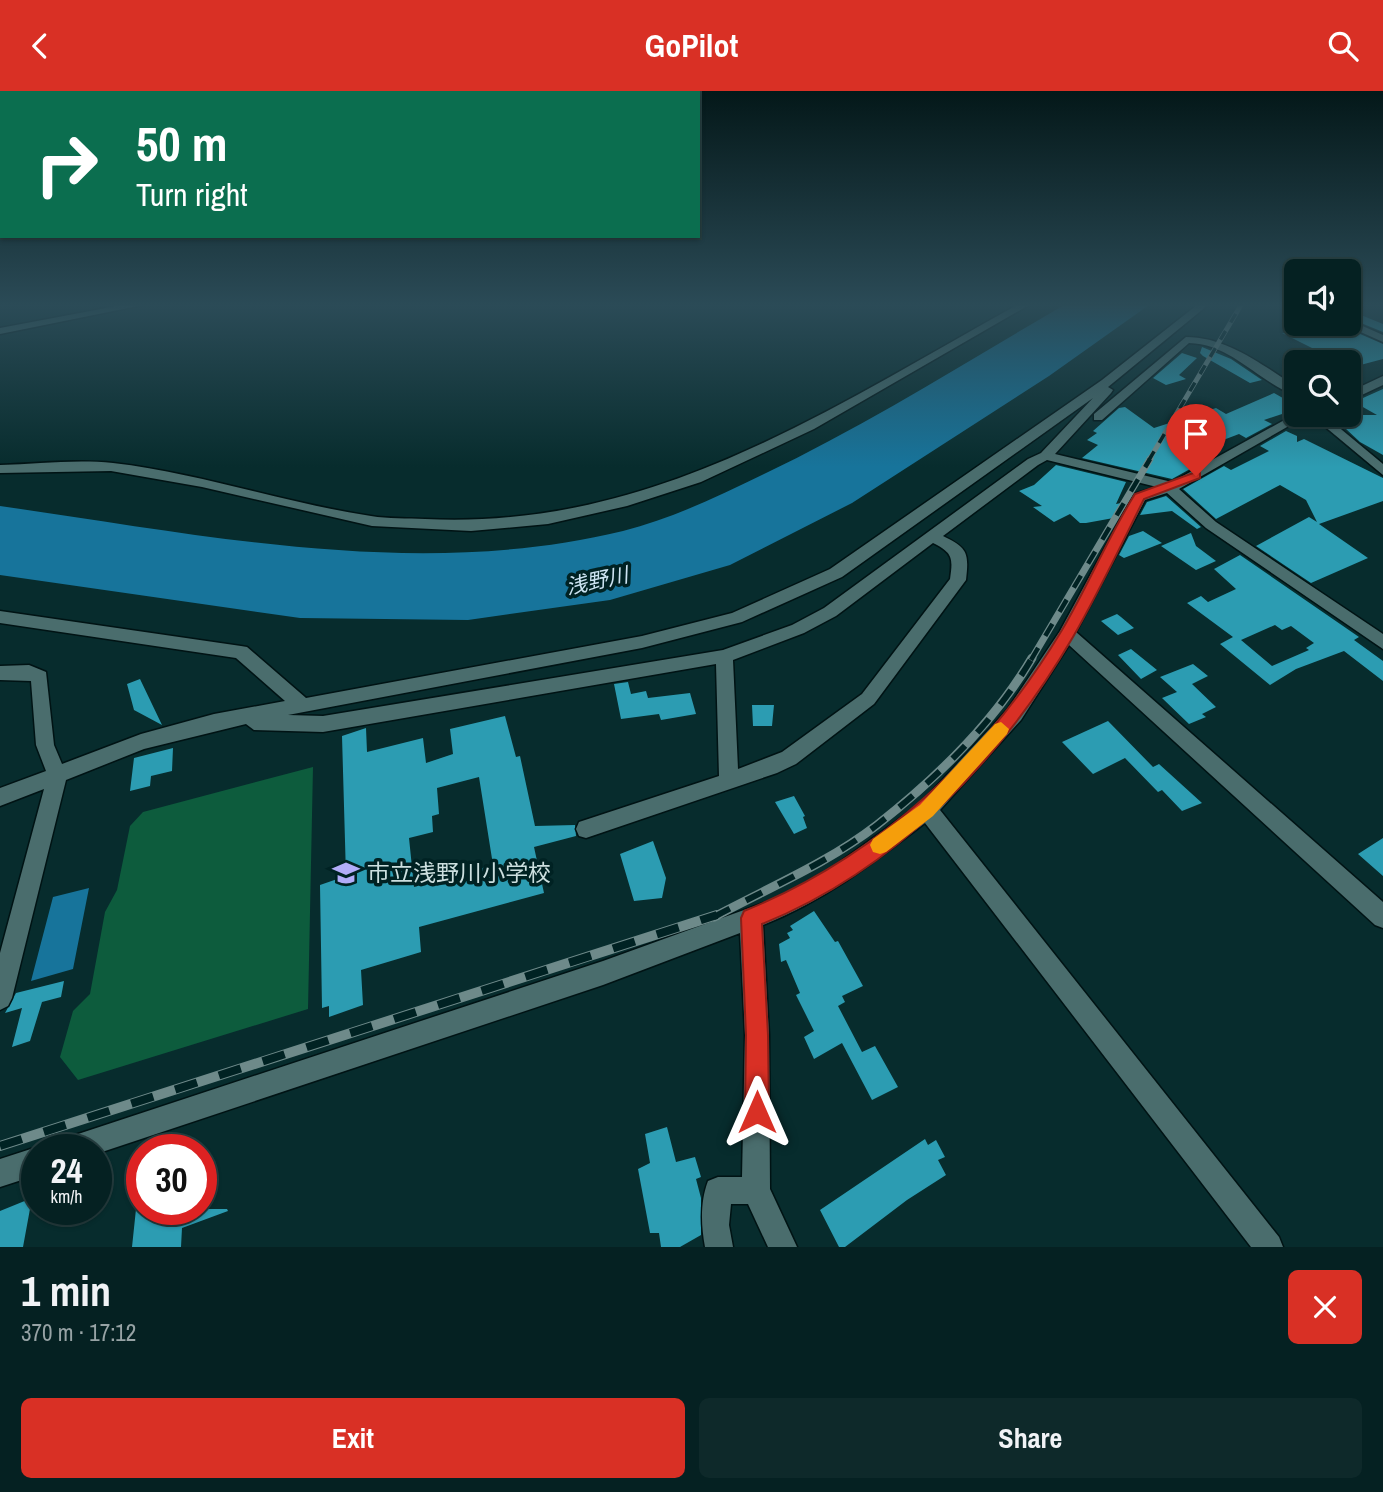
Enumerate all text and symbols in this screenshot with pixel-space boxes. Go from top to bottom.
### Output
text: GoPilot [645,24,738,67]
icon: back [21,27,59,65]
icon: search [1324,27,1362,65]
text: 50 m [136,110,228,176]
icon: right [21,119,112,210]
text: Turn right [136,173,248,216]
map controls [1284,259,1361,427]
button: sound [1284,259,1361,336]
button: search [1284,350,1361,427]
pin [1166,404,1226,476]
icon: arrive [1177,415,1215,453]
water label: 浅野川 [563,559,633,601]
place label: 市立浅野川小学校 [367,857,551,888]
school or university icon: 市立浅野川小学校 [331,858,361,888]
position arrow [720,1075,794,1149]
speed limit sign: 30 [126,1134,217,1225]
text: 24 [51,1147,82,1194]
text: km/h [51,1184,83,1209]
text: 1 min [21,1263,111,1319]
button: close [1288,1270,1362,1344]
text: 370 m · 17:12 [21,1317,136,1348]
button: Exit [21,1398,685,1478]
button: Share [699,1398,1362,1478]

